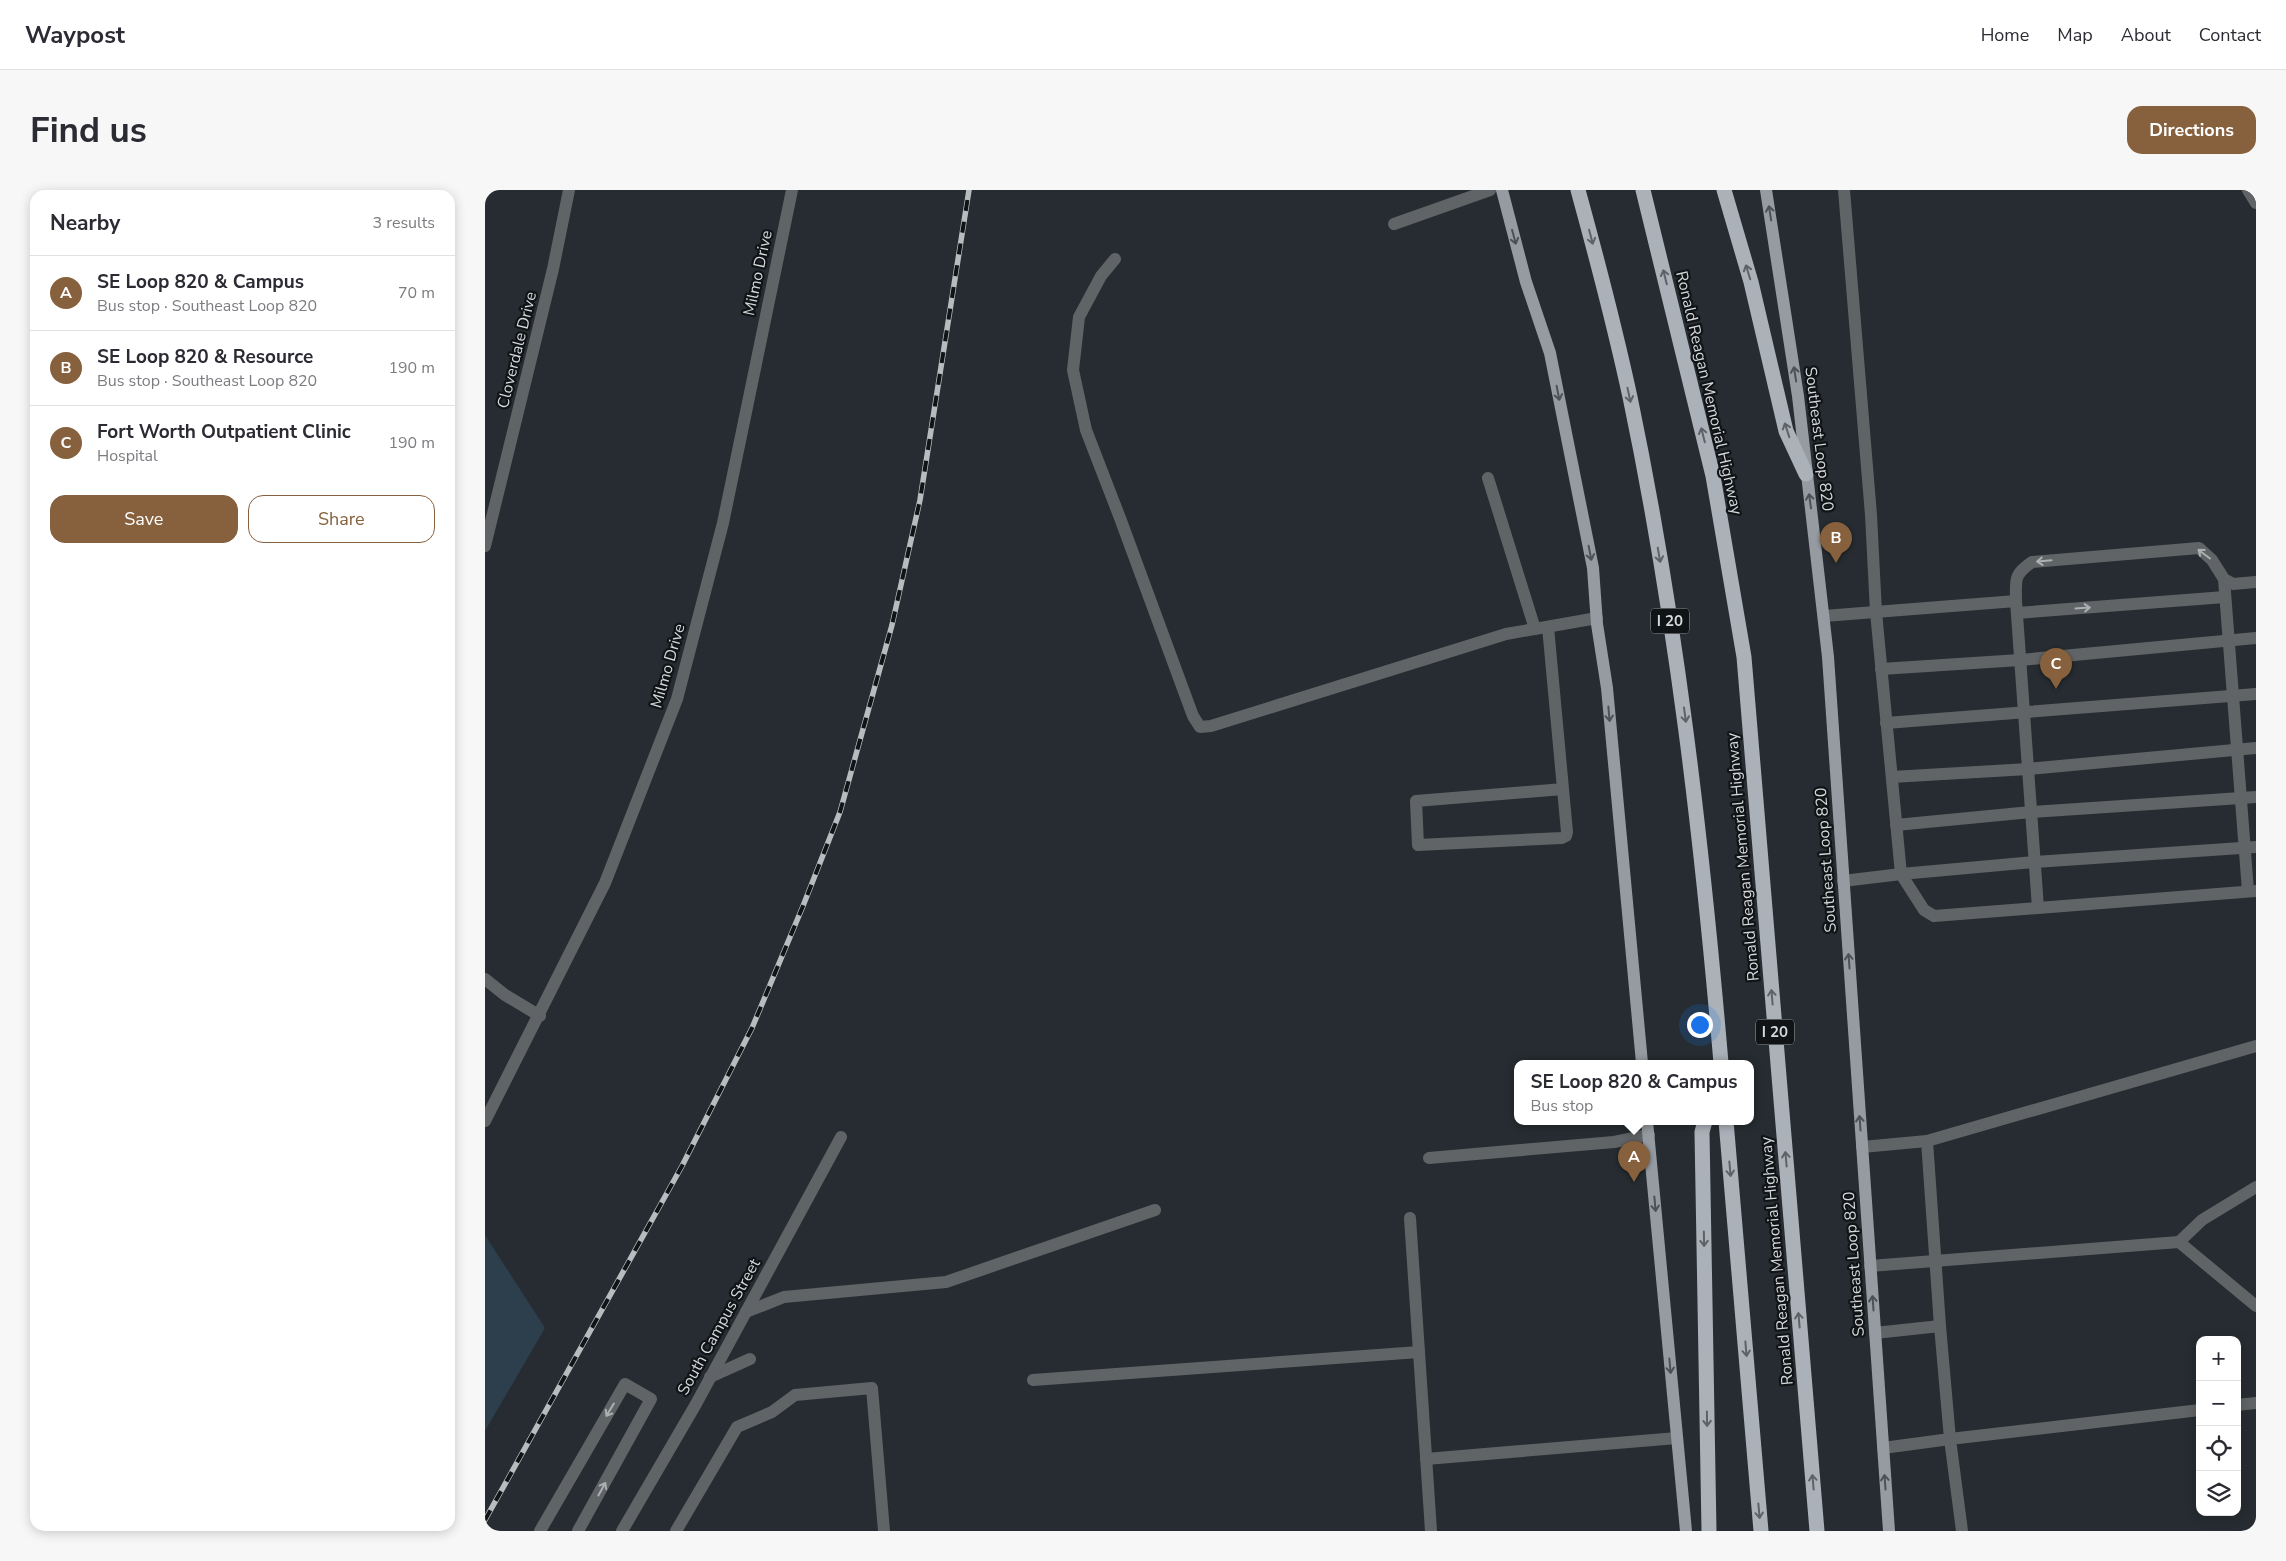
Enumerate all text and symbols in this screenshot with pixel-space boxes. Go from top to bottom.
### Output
text: Waypost [25,19,125,51]
text: Home [1981,23,2029,47]
text: Map [2057,23,2093,47]
text: About [2121,23,2171,47]
text: Contact [2199,23,2261,47]
button: Directions [2127,106,2256,154]
text: Find us [30,107,147,154]
one-way arrow [1764,205,1774,221]
text: Nearby [50,209,120,237]
text: 3 results [373,212,435,234]
street label: Milmo Drive [738,228,778,318]
one-way arrow [1510,229,1519,245]
one-way arrow [1587,229,1596,245]
one-way arrow [1743,264,1753,280]
text: SE Loop 820 & Campus [97,269,304,295]
street label: Ronald Reagan Memorial Highway [1670,269,1748,518]
one-way arrow [1659,270,1669,286]
text: A [60,282,72,304]
text: 70 m [398,282,435,304]
street label: Cloverdale Drive [492,289,542,411]
text: Bus stop · Southeast Loop 820 [97,295,317,317]
text: SE Loop 820 & Resource [97,344,313,370]
text: B [60,357,72,379]
text: 190 m [388,357,435,379]
one-way arrow [1789,366,1799,382]
street label: Southeast Loop 820 [1799,366,1839,512]
text: Bus stop · Southeast Loop 820 [97,370,317,392]
one-way arrow [1554,385,1564,401]
one-way arrow [1625,387,1635,403]
text: Fort Worth Outpatient Clinic [97,419,351,445]
one-way arrow [1781,422,1791,438]
one-way arrow [1698,427,1707,443]
text: C [61,432,71,454]
text: 190 m [388,432,435,454]
text: Hospital [97,445,158,467]
one-way arrow [1805,494,1815,510]
button: Save [50,495,238,543]
button: Share [248,495,435,543]
pin: B [1820,522,1852,563]
one-way arrow [1586,544,1595,560]
one-way arrow [1655,546,1665,562]
one-way arrow [2198,548,2211,559]
one-way arrow [2036,556,2052,566]
one-way arrow [2074,603,2090,612]
road number: I 20 [1651,608,1689,634]
street label: Milmo Drive [645,621,691,711]
pin: C [2040,648,2072,689]
one-way arrow [1604,706,1614,722]
one-way arrow [1680,707,1690,723]
street label: Ronald Reagan Memorial Highway [1721,731,1765,982]
street label: Southeast Loop 820 [1810,787,1842,933]
one-way arrow [1844,953,1853,969]
one-way arrow [1768,989,1777,1005]
your location [1687,1012,1713,1038]
road number: I 20 [1756,1020,1794,1044]
popup [1514,1060,1754,1125]
text: SE Loop 820 & Campus [1530,1069,1738,1095]
text: Bus stop [1530,1095,1593,1117]
one-way arrow [1856,1116,1865,1132]
street label: Ronald Reagan Memorial Highway [1755,1135,1799,1386]
pin: A [1618,1141,1650,1182]
one-way arrow [1781,1151,1790,1167]
one-way arrow [1726,1161,1735,1177]
street label: Southeast Loop 820 [1838,1191,1870,1337]
one-way arrow [1650,1196,1660,1212]
one-way arrow [1699,1230,1709,1247]
street label: South Campus Street [672,1254,766,1399]
one-way arrow [1868,1295,1877,1311]
one-way arrow [1794,1313,1804,1329]
map controls [2196,1336,2241,1516]
button: + [2196,1336,2241,1381]
one-way arrow [1741,1340,1751,1356]
one-way arrow [1666,1358,1675,1374]
button: − [2196,1381,2241,1426]
one-way arrow [604,1402,614,1416]
one-way arrow [1703,1411,1712,1427]
button: locate [2196,1426,2241,1471]
button: layers [2196,1471,2241,1516]
one-way arrow [1808,1475,1817,1491]
one-way arrow [1881,1475,1890,1491]
one-way arrow [597,1482,607,1496]
one-way arrow [1754,1502,1764,1518]

